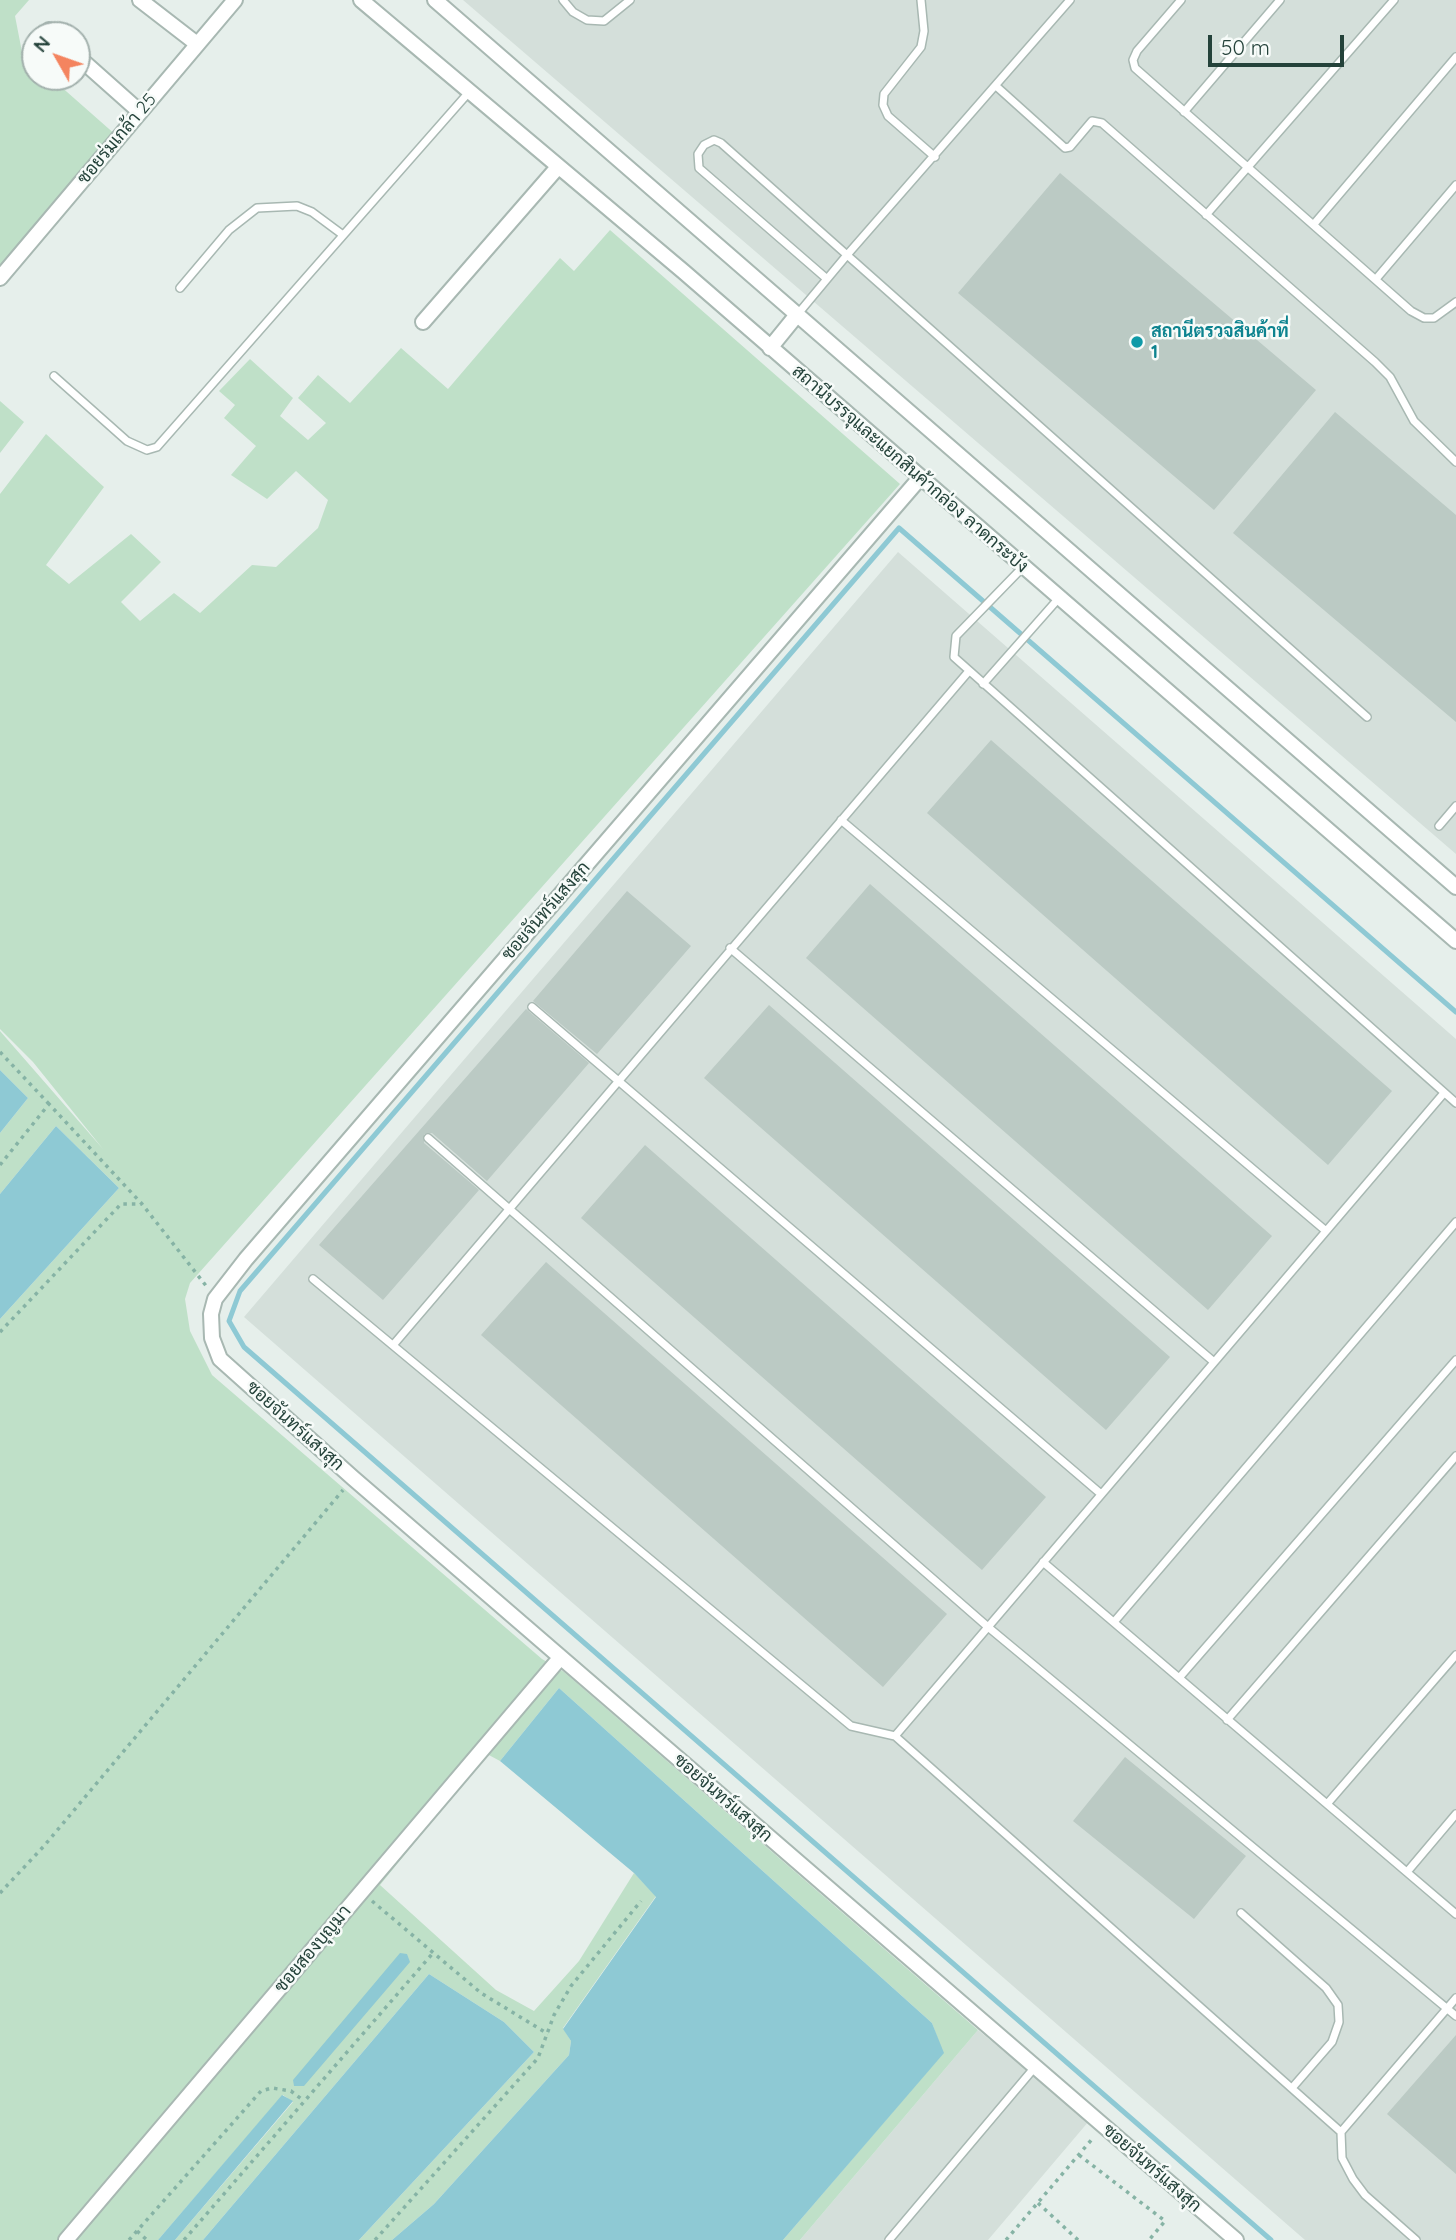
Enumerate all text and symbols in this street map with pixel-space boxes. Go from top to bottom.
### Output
north arrow [21,21,91,91]
scale bar [1211,21,1348,65]
text: N [28,31,55,57]
text: 50 m [1221,34,1270,60]
street label: ซอยร่มเกล้า 25 [73,89,161,189]
place label: สถานีตรวจสินค้าที่ 1 [1151,321,1289,364]
marker: สถานีตรวจสินค้าที่ 1 [1129,334,1145,350]
street label: สถานีบรรจุและแยกสินค้ากล่อง ลาดกระบัง [787,360,1033,578]
street label: ซอยจันทร์แสงสุก [497,857,595,965]
street label: ซอยจันทร์แสงสุก [242,1377,348,1475]
street label: ซอยจันทร์แสงสุก [669,1749,777,1847]
street label: ซอยสองบุญมา [270,1901,356,1997]
street label: ซอยจันทร์แสงสุก [1098,2119,1206,2217]

